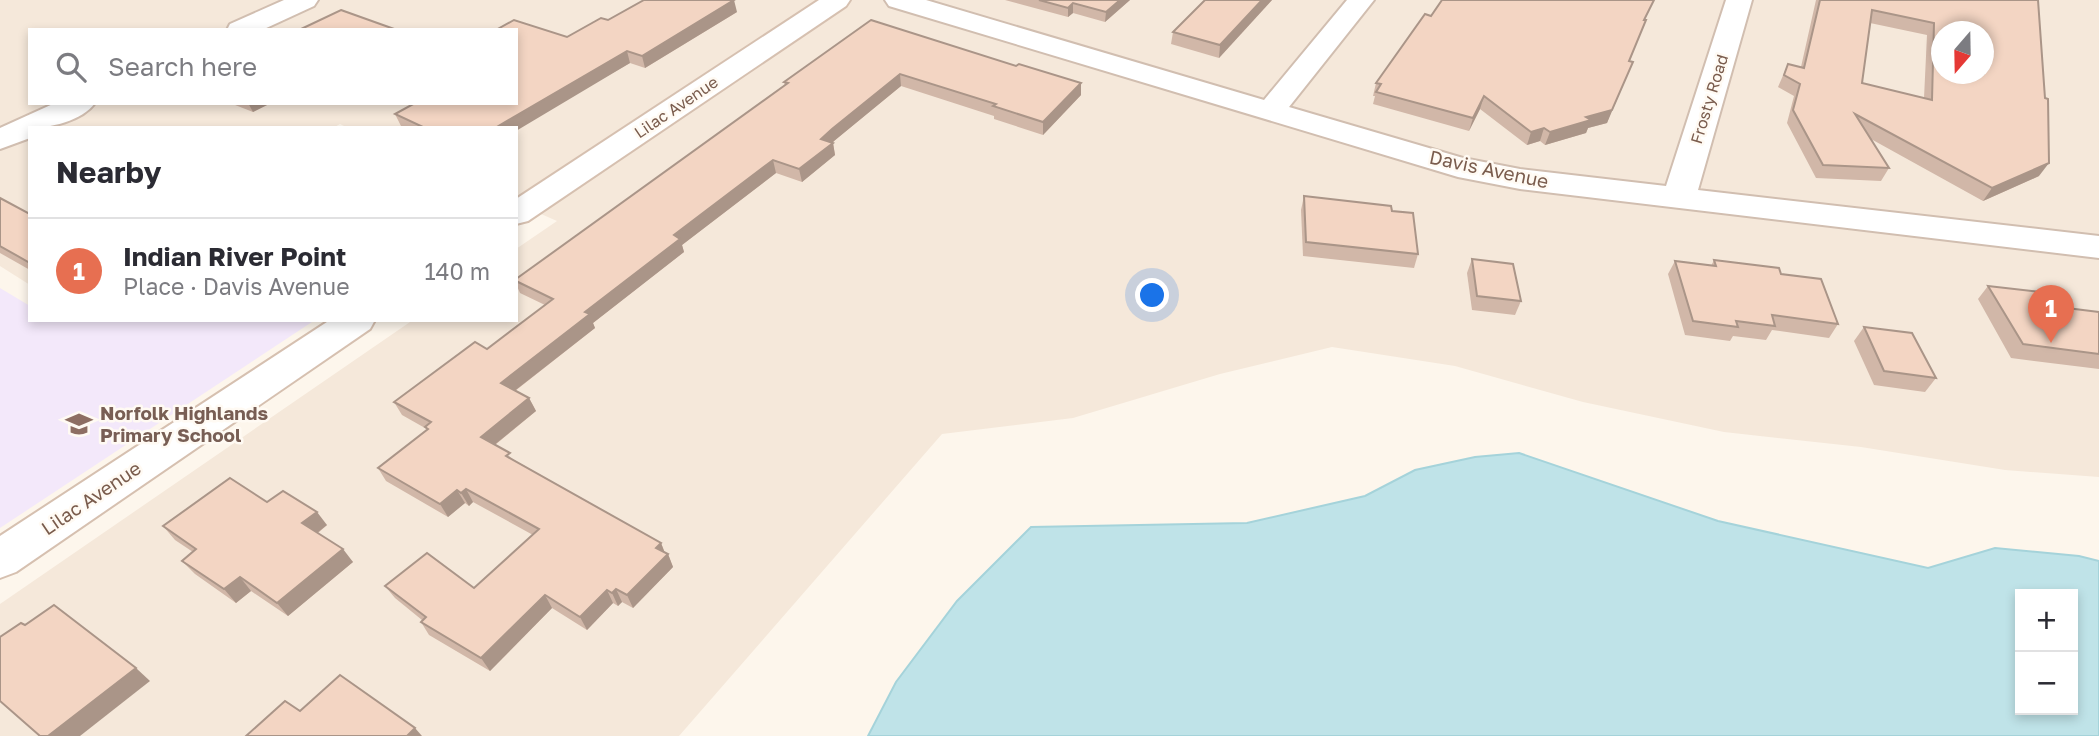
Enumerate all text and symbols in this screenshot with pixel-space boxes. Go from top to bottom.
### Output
north arrow [1931,21,1994,84]
search box [28,28,518,105]
icon: search [52,48,90,86]
text: Search here [108,51,257,82]
street label: Frosty Road [1686,52,1732,146]
street label: Lilac Avenue [630,72,722,142]
street label: Davis Avenue [1427,145,1551,192]
text: Nearby [56,154,161,190]
text: Indian River Point [123,241,346,272]
text: 1 [73,257,85,285]
text: 140 m [424,257,490,285]
text: Place · Davis Avenue [123,272,350,300]
your location [1135,278,1169,312]
pin: 1 [2028,285,2074,343]
place label: Norfolk Highlands Primary School [100,401,268,446]
school or university icon: Norfolk Highlands Primary School [64,409,94,439]
street label: Lilac Avenue [37,456,145,539]
map controls [2015,589,2078,715]
button: + [2015,589,2078,652]
button: − [2015,652,2078,715]

